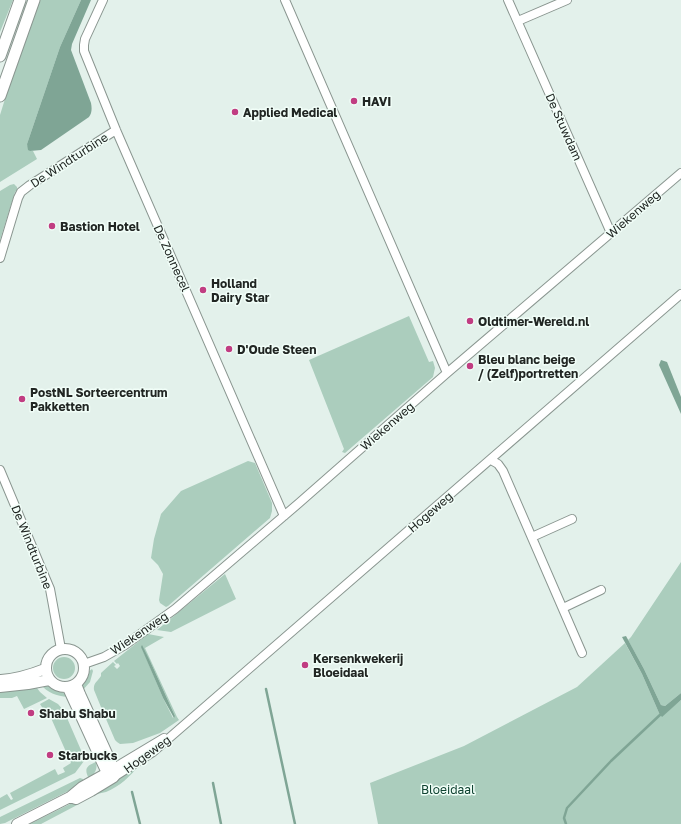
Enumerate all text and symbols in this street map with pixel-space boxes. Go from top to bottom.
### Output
street label: De Stuwdam [542,91,586,163]
place label: HAVI [362,94,391,109]
marker: HAVI [349,96,359,106]
place label: Applied Medical [243,105,337,120]
marker: Applied Medical [230,107,240,117]
street label: De Windturbine [27,129,111,191]
street label: Wiekenweg [603,187,663,241]
place label: Bastion Hotel [60,219,140,234]
marker: Bastion Hotel [47,221,57,231]
street label: De Zonnecel [151,222,193,294]
place label: Holland Dairy Star [211,276,270,305]
marker: Holland Dairy Star [198,285,208,295]
place label: Oldtimer-Wereld.nl [478,314,589,329]
marker: Oldtimer-Wereld.nl [465,316,475,326]
place label: D'Oude Steen [237,342,316,357]
marker: D'Oude Steen [224,344,234,354]
place label: Bleu blanc beige / (Zelf)portretten [478,352,578,381]
marker: Bleu blanc beige / (Zelf)portretten [465,361,475,371]
place label: PostNL Sorteercentrum Pakketten [30,385,168,414]
marker: PostNL Sorteercentrum Pakketten [17,394,27,404]
street label: Wiekenweg [357,399,417,453]
street label: Hogeweg [405,488,455,536]
street label: De Windturbine [8,503,56,591]
street label: Wiekenweg [107,608,171,658]
place label: Kersenkwekerij Bloeidaal [313,651,403,680]
marker: Kersenkwekerij Bloeidaal [300,660,310,670]
place label: Shabu Shabu [39,706,116,721]
marker: Shabu Shabu [26,708,36,718]
street label: Hogeweg [121,732,173,776]
place label: Starbucks [58,748,118,763]
marker: Starbucks [45,750,55,760]
park label: Bloeidaal [421,782,475,797]

